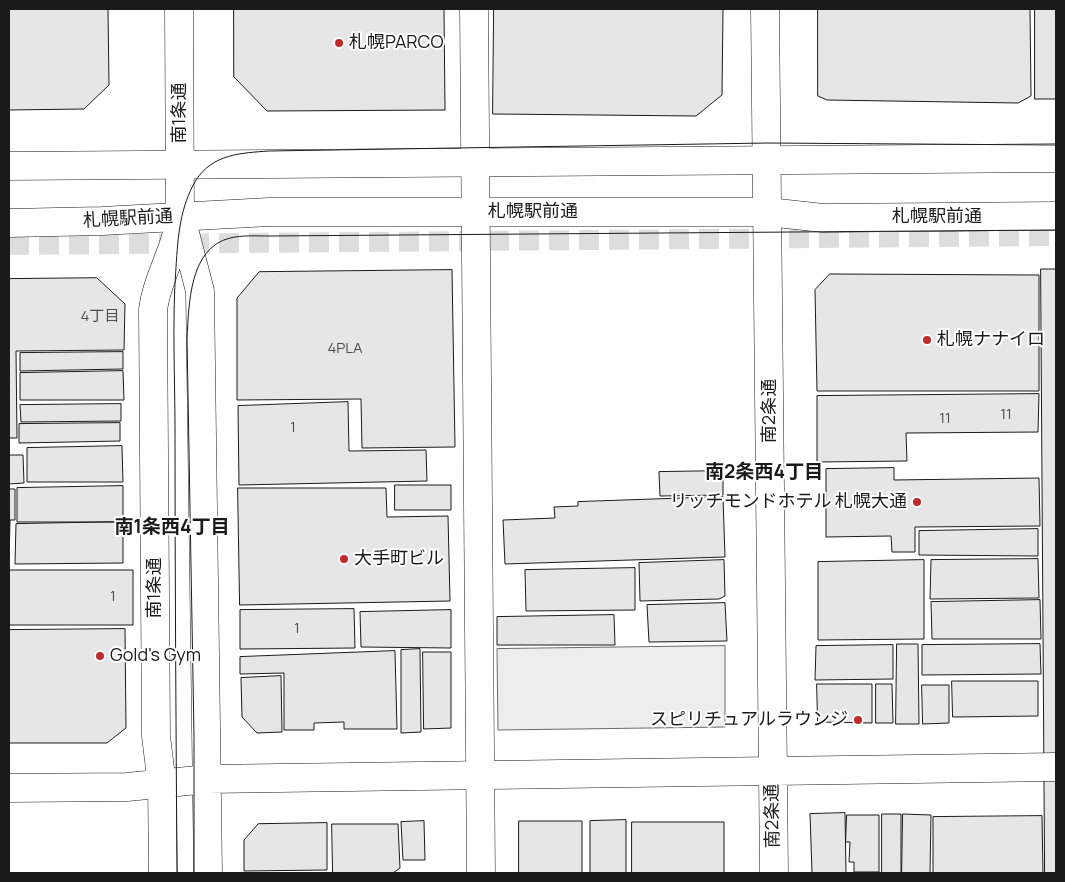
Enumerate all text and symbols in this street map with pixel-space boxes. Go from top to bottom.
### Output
place label: 札幌PARCO [349,32,443,54]
marker: 札幌PARCO [333,37,345,49]
street label: 南1条通 [169,82,191,144]
street label: 札幌駅前通 [488,201,578,223]
street label: 札幌駅前通 [82,206,174,232]
street label: 札幌駅前通 [892,206,982,228]
house number: 4丁目 [81,308,119,326]
place label: 札幌ナナイロ [937,329,1045,351]
marker: 札幌ナナイロ [921,334,933,346]
house number: 4PLA [327,340,363,358]
street label: 南2条通 [759,379,781,443]
house number: 11 [1000,406,1012,424]
house number: 11 [939,410,951,428]
house number: 1 [290,419,296,437]
district label: 南2条西4丁目 [705,462,823,484]
place label: リッチモンドホテル 札幌大通 [669,491,907,513]
marker: リッチモンドホテル 札幌大通 [911,496,923,508]
district label: 南1条西4丁目 [115,517,229,539]
place label: 大手町ビル [354,548,444,570]
marker: 大手町ビル [338,553,350,565]
street label: 南1条通 [144,557,166,619]
house number: 1 [110,588,116,606]
house number: 1 [294,620,300,638]
place label: Gold's Gym [110,645,201,667]
marker: Gold's Gym [94,650,106,662]
place label: スピリチュアルラウンジ [650,709,848,731]
marker: スピリチュアルラウンジ [852,714,864,726]
street label: 南2条通 [762,784,784,848]

